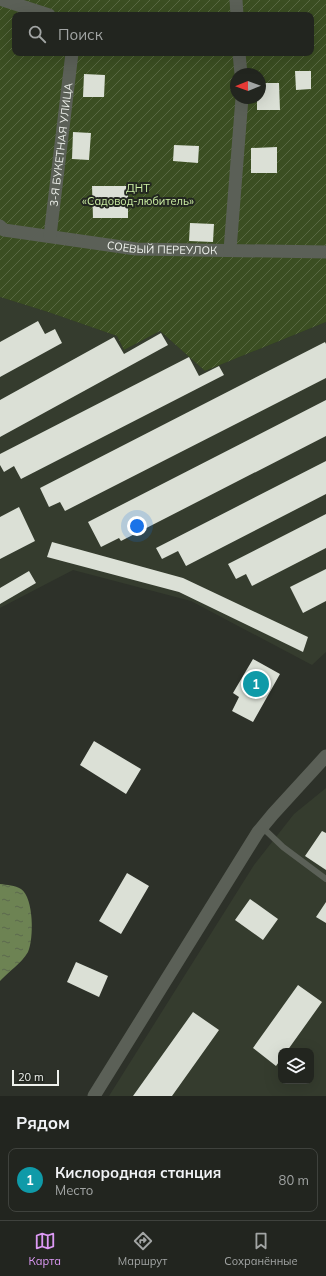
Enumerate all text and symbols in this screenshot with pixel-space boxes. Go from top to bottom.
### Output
search box [12,12,314,56]
icon: search [26,23,48,45]
text: Поиск [58,25,103,44]
north arrow [230,68,266,104]
street label: 3-Я БУКЕТНАЯ УЛИЦА [47,82,75,207]
park label: ДНТ «Садовод-любитель» [82,181,194,208]
street label: СОЕВЫЙ ПЕРЕУЛОК [106,238,218,257]
your location [127,516,147,536]
pin: 1 [243,669,269,699]
map controls [278,1048,314,1084]
button: layers [278,1048,314,1084]
scale bar [12,1068,59,1087]
text: 20 m [18,1070,44,1084]
text: Рядом [16,1112,70,1133]
text: Кислородная станция [55,1163,221,1182]
text: 1 [26,1172,34,1188]
text: 80 m [279,1172,309,1188]
text: Место [55,1182,93,1198]
tab: Карта [28,1230,61,1268]
tab: Маршрут [118,1230,167,1268]
tab: Сохранённые [224,1230,298,1268]

